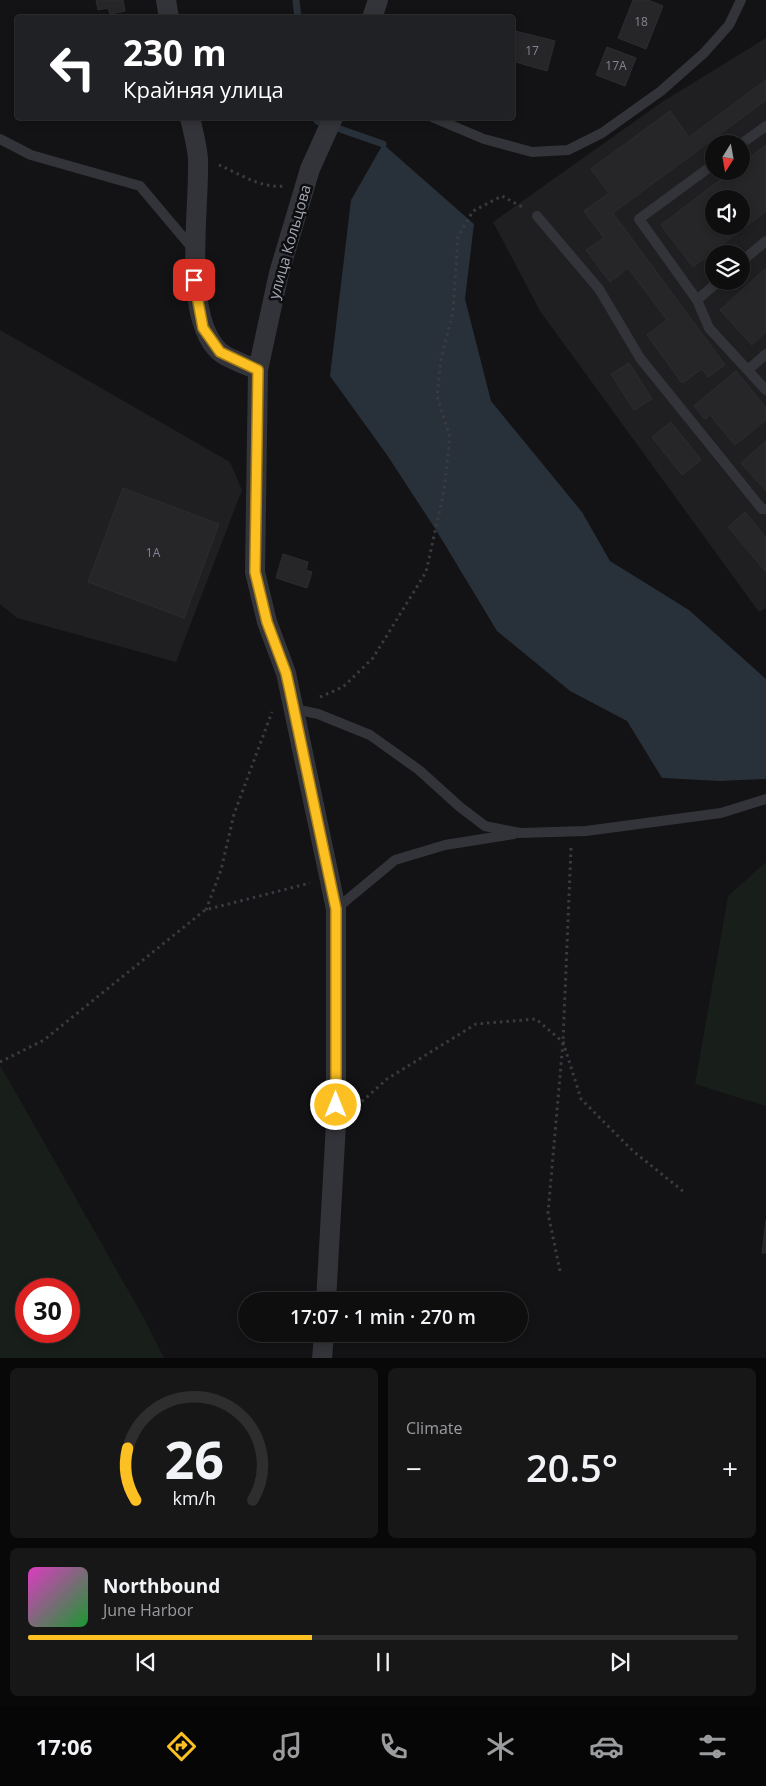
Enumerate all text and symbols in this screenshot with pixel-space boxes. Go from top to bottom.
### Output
house number: 18 [634,13,648,30]
text: 230 m [123,29,227,76]
icon: left [40,35,105,100]
house number: 17 [525,42,539,59]
house number: 17А [605,57,627,74]
text: Крайняя улица [123,74,284,104]
north arrow [705,135,750,180]
map controls [705,135,750,290]
street label: улица Кольцова [263,182,315,301]
button: sound [705,190,750,235]
button: layers [705,245,750,290]
pin [173,259,215,301]
icon: arrive [180,266,208,294]
house number: 1А [146,544,161,561]
position arrow [309,1078,361,1130]
speed limit sign: 30 [15,1278,80,1343]
text: 17:07 · 1 min · 270 m [290,1304,476,1330]
text: Climate [406,1417,463,1439]
text: 26 [164,1423,224,1494]
text: 20.5° [526,1441,618,1493]
text: − [406,1449,422,1487]
text: + [722,1449,738,1487]
text: km/h [172,1486,216,1510]
text: Northbound [103,1573,220,1599]
text: June Harbor [103,1599,193,1621]
icon: previous [132,1648,160,1676]
icon: pause [369,1648,397,1676]
icon: next [606,1648,634,1676]
icon: directions [164,1729,199,1764]
icon: music [270,1729,305,1764]
icon: phone [376,1729,411,1764]
icon: climate [483,1729,518,1764]
icon: car [589,1729,624,1764]
icon: filters [695,1729,730,1764]
text: 17:06 [36,1731,92,1761]

